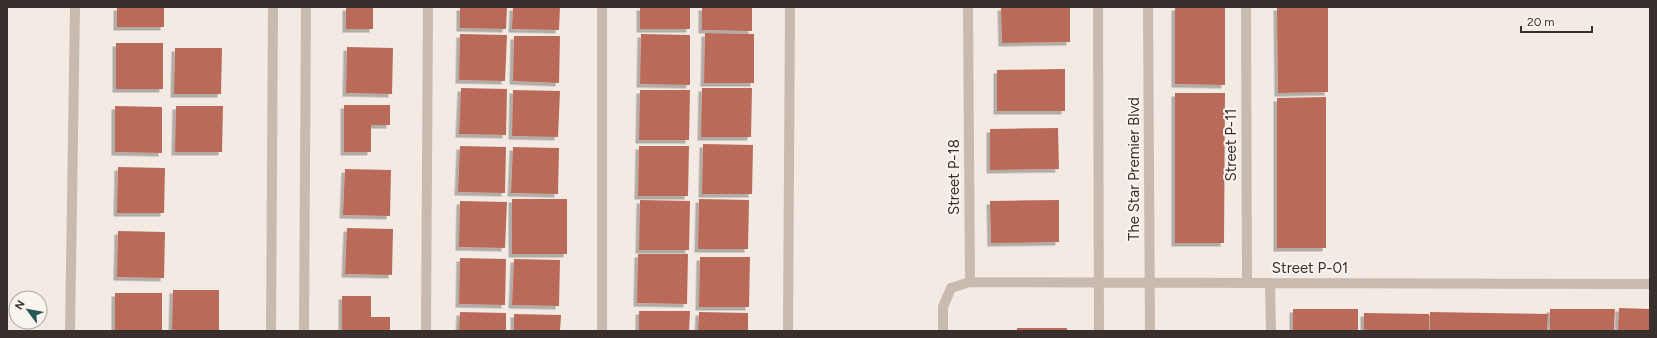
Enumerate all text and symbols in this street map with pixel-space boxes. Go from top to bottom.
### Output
scale bar [1521,8,1592,34]
text: 20 m [1527,15,1555,29]
street label: The Star Premier Blvd [1125,97,1143,241]
street label: Street P-11 [1222,108,1240,182]
street label: Street P-18 [945,139,963,215]
street label: Street P-01 [1272,259,1348,277]
north arrow [8,290,48,330]
text: N [12,298,28,312]

